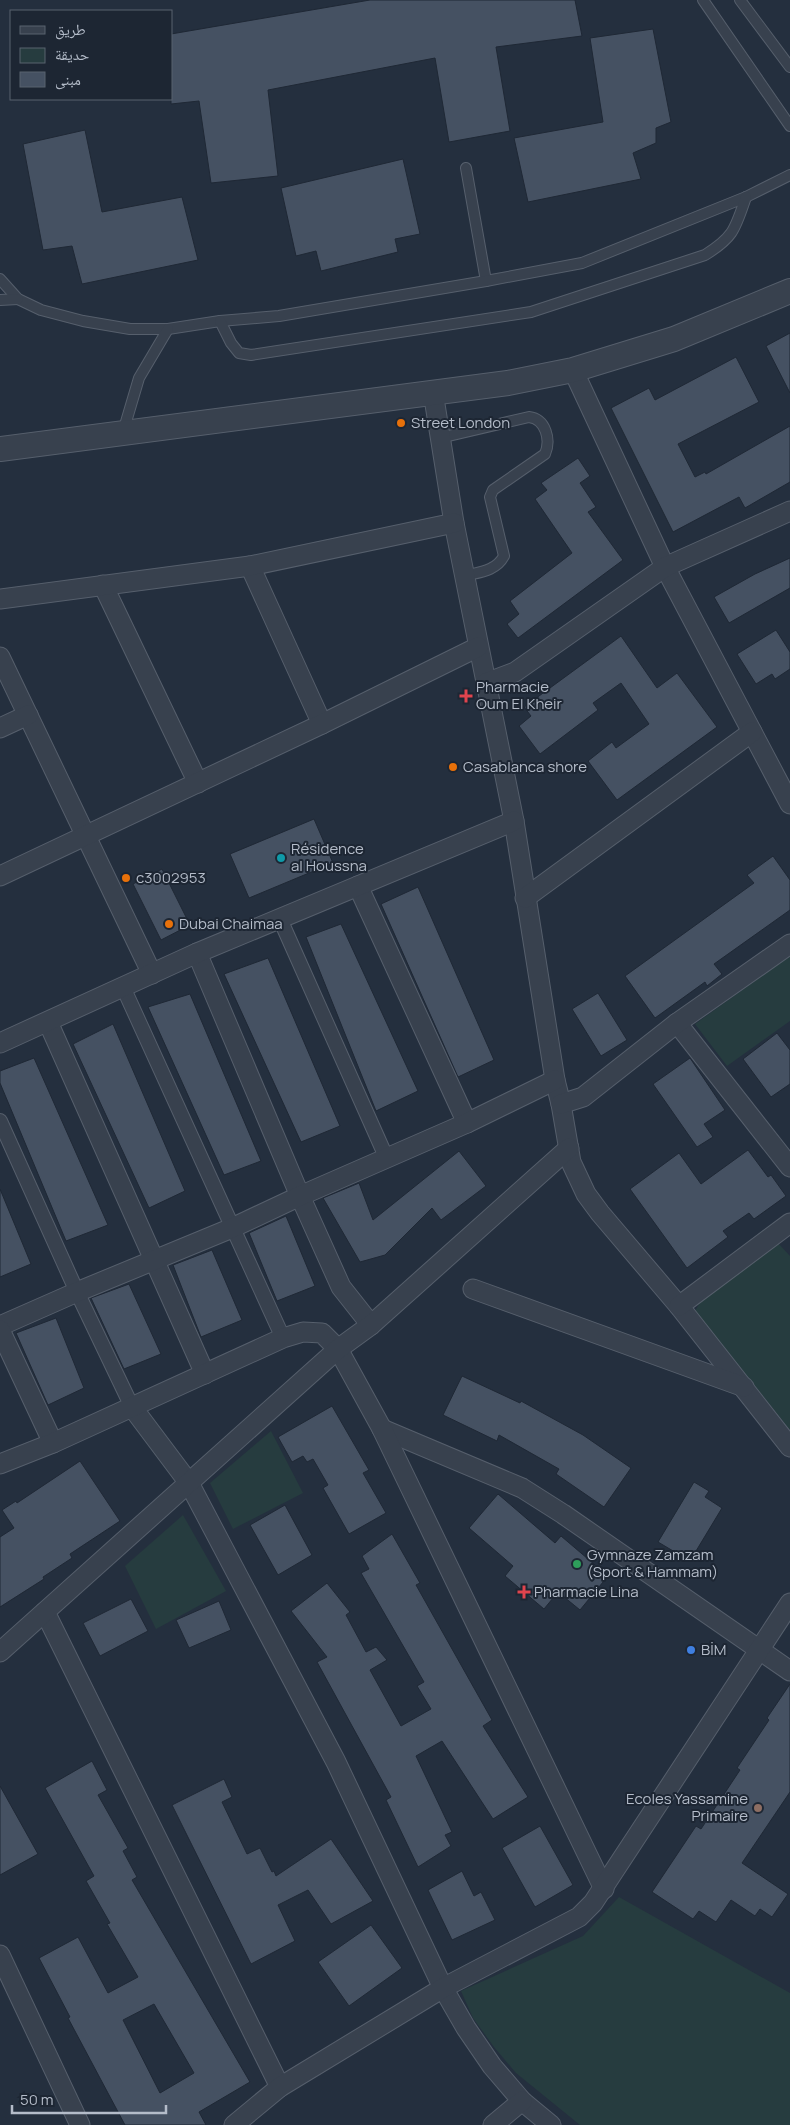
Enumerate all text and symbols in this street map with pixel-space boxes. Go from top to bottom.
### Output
legend [10,10,172,100]
text: طريق [55,19,86,40]
text: حديقة [55,44,90,65]
text: مبنى [55,69,81,90]
place label: Street London [411,412,510,433]
marker: Street London [395,417,407,429]
place label: Pharmacie Oum El Kheir [476,676,563,714]
marker: Pharmacie Oum El Kheir [460,690,472,702]
place label: Casablanca shore [463,756,587,777]
marker: Casablanca shore [447,761,459,773]
place label: Résidence al Houssna [291,838,367,876]
marker: Résidence al Houssna [275,852,287,864]
place label: c3002953 [136,867,206,888]
marker: c3002953 [120,872,132,884]
place label: Dubai Chaimaa [179,913,283,934]
marker: Dubai Chaimaa [163,918,175,930]
place label: Gymnaze Zamzam (Sport & Hammam) [587,1544,718,1582]
marker: Gymnaze Zamzam (Sport & Hammam) [571,1558,583,1570]
place label: Pharmacie Lina [534,1581,639,1602]
marker: Pharmacie Lina [518,1586,530,1598]
place label: BİM [701,1639,726,1660]
marker: BİM [685,1644,697,1656]
place label: Ecoles Yassamine Primaire [626,1788,748,1826]
marker: Ecoles Yassamine Primaire [752,1802,764,1814]
scale bar [12,2082,166,2114]
text: 50 m [20,2089,54,2110]

